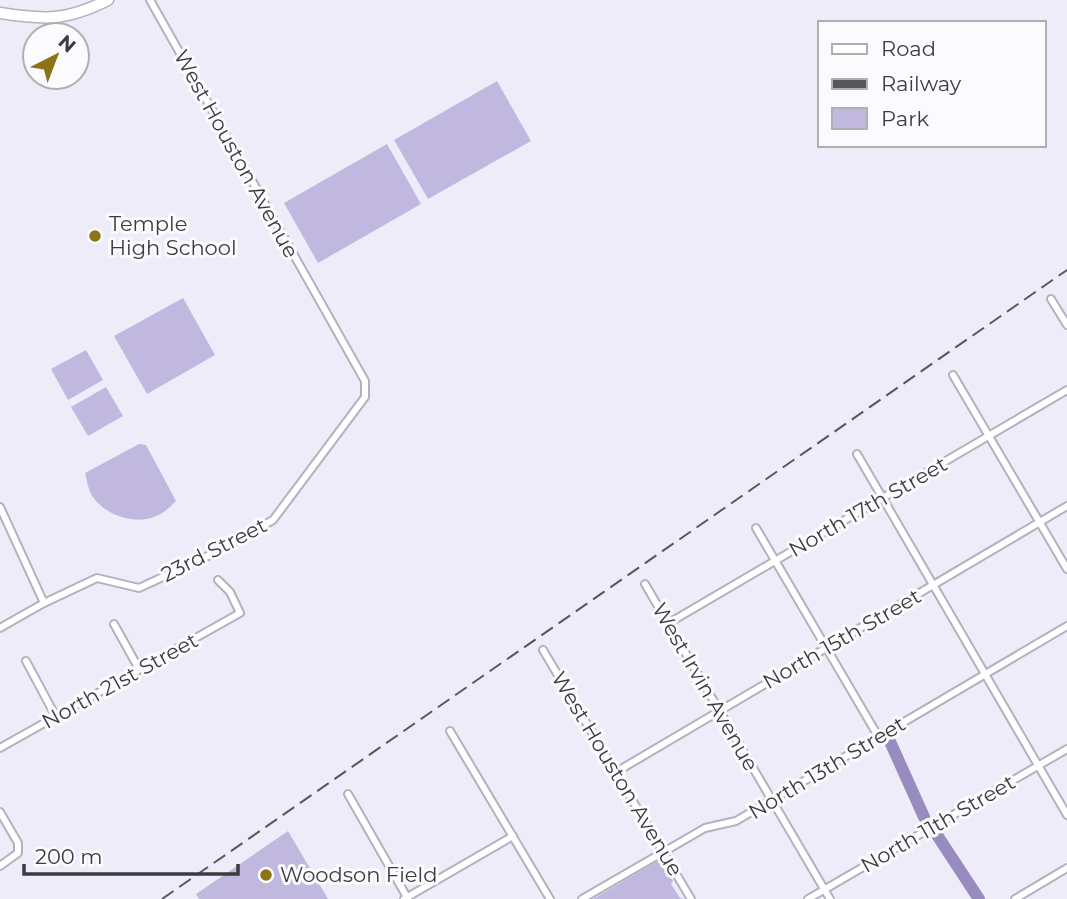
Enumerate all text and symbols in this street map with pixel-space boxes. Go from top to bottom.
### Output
north arrow [21,21,91,91]
legend [818,21,1046,147]
text: N [54,30,80,57]
text: Road [881,36,936,61]
street label: West Houston Avenue [169,45,304,262]
text: Railway [881,71,962,96]
text: Park [881,106,929,131]
place label: Temple High School [109,211,237,260]
marker: Temple High School [87,228,103,244]
street label: North 17th Street [784,451,951,562]
street label: 23rd Street [157,512,271,587]
street label: North 15th Street [758,583,925,694]
street label: West Irvin Avenue [647,598,764,775]
street label: North 21st Street [37,627,202,734]
street label: West Houston Avenue [546,667,688,880]
street label: North 13th Street [744,711,910,824]
street label: North 11th Street [856,769,1019,878]
scale bar [24,832,238,876]
text: 200 m [35,844,102,869]
place label: Woodson Field [280,862,437,887]
marker: Woodson Field [258,867,274,883]

